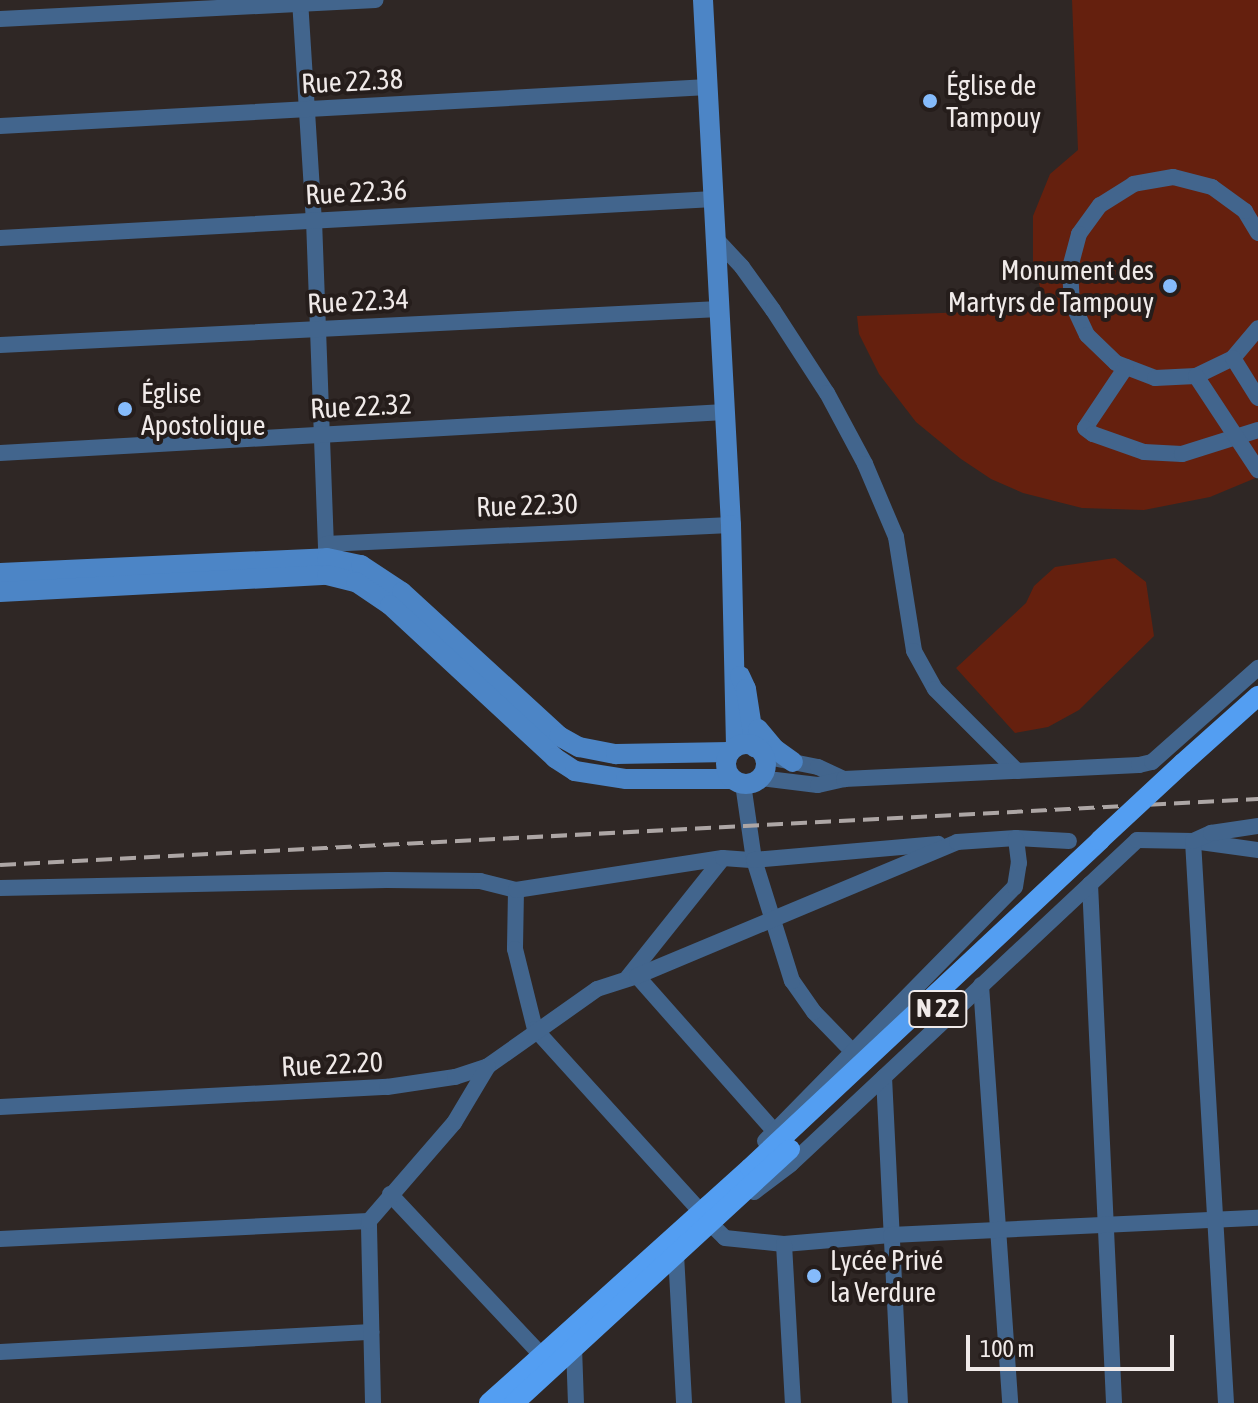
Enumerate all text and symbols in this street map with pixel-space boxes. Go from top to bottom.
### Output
street label: Rue 22.38 [300,62,404,100]
place label: Église de Tampouy [946,68,1041,134]
marker: Église de Tampouy [921,92,939,110]
street label: Rue 22.36 [304,173,408,211]
place label: Monument des Martyrs de Tampouy [948,253,1154,319]
marker: Monument des Martyrs de Tampouy [1161,277,1179,295]
street label: Rue 22.34 [306,282,410,320]
place label: Église Apostolique [141,376,265,442]
street label: Rue 22.32 [309,387,413,425]
marker: Église Apostolique [116,400,134,418]
street label: Rue 22.30 [476,486,578,524]
road number: N 22 [908,987,968,1031]
street label: Rue 22.20 [280,1045,384,1083]
place label: Lycée Privé la Verdure [830,1243,943,1309]
marker: Lycée Privé la Verdure [805,1267,823,1285]
scale bar [970,1319,1178,1369]
text: 100 m [980,1335,1034,1362]

